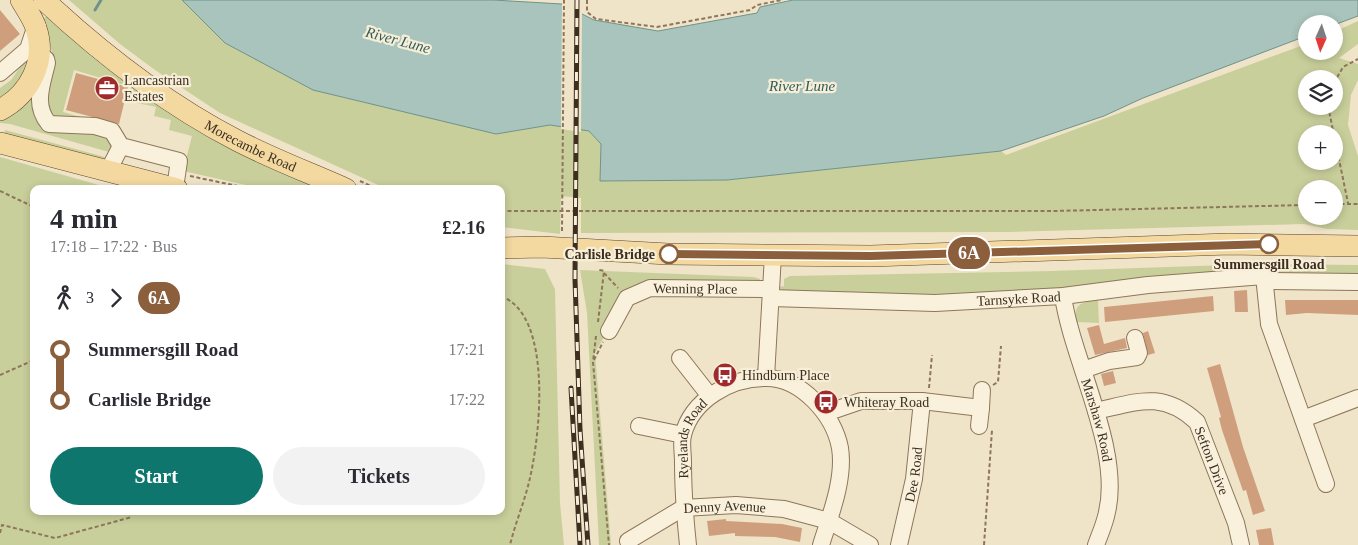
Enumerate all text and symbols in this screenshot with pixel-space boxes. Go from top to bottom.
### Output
north arrow [1298,15,1342,60]
map controls [1298,15,1343,225]
water label: River Lune [363,23,432,56]
button: layers [1298,70,1343,115]
place label: Lancastrian Estates [124,73,189,104]
office icon: Lancastrian Estates [94,75,120,101]
water label: River Lune [768,78,835,94]
street label: Morecambe Road [202,117,299,174]
button: + [1298,125,1343,170]
button: − [1298,180,1343,225]
text: 4 min [50,203,118,234]
text: £2.16 [442,217,485,238]
marker: Summersgill Road [1259,234,1279,254]
line badge: 6A [946,237,992,269]
text: 17:18 – 17:22 · Bus [50,238,177,255]
text: 6A [958,243,980,263]
marker: Carlisle Bridge [659,244,679,264]
place label: Carlisle Bridge [564,247,655,262]
place label: Summersgill Road [1214,257,1325,272]
street label: Wenning Place [653,281,737,296]
icon: walk [50,284,78,312]
icon: forward [102,284,130,312]
text: 6A [148,288,170,308]
text: 3 [86,289,94,306]
street label: Tarnsyke Road [976,289,1061,308]
text: Summersgill Road [88,339,238,360]
text: 17:21 [449,341,485,358]
bus stop icon: Hindburn Place [712,362,738,388]
place label: Hindburn Place [742,368,829,383]
street label: Marshaw Road [1079,377,1115,463]
text: Carlisle Bridge [88,389,211,410]
bus stop icon: Whiteray Road [813,389,839,415]
text: 17:22 [449,391,485,408]
street label: Ryelands Road [675,395,710,479]
place label: Whiteray Road [844,395,929,410]
street label: Sefton Drive [1192,424,1232,497]
street label: Dee Road [901,446,925,504]
button: Start [50,447,263,505]
button: Tickets [273,447,485,505]
street label: Denny Avenue [683,497,767,515]

